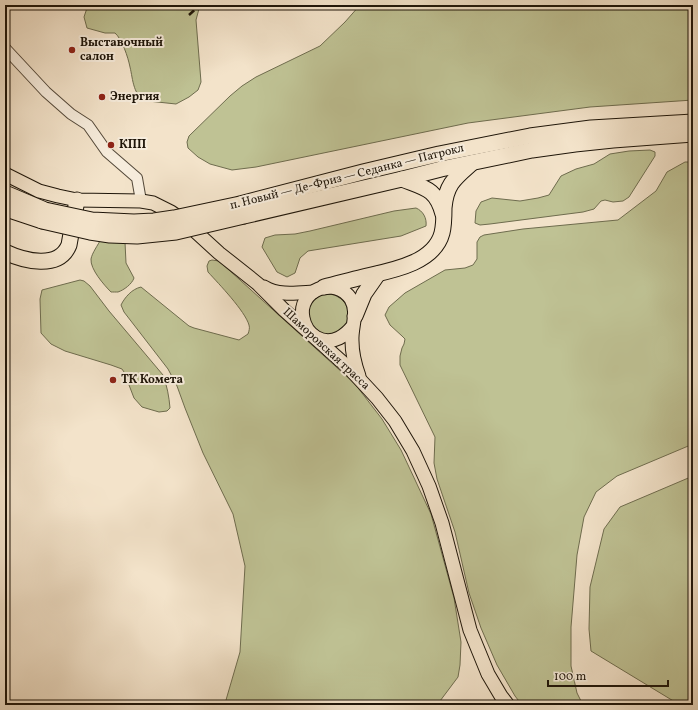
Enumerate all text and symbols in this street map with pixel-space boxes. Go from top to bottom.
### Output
place label: Выставочный салон [80,35,163,65]
marker: Выставочный салон [67,45,77,55]
place label: Энергия [110,89,160,105]
marker: Энергия [97,92,107,102]
place label: КПП [119,137,146,153]
marker: КПП [106,140,116,150]
street label: п. Новый — Де-Фриз — Седанка — Патрокл [228,140,466,214]
street label: Шаморовская трасса [279,304,373,394]
place label: ТК Комета [121,372,183,388]
marker: ТК Комета [108,375,118,385]
scale bar [548,662,668,688]
text: 100 m [554,669,587,685]

